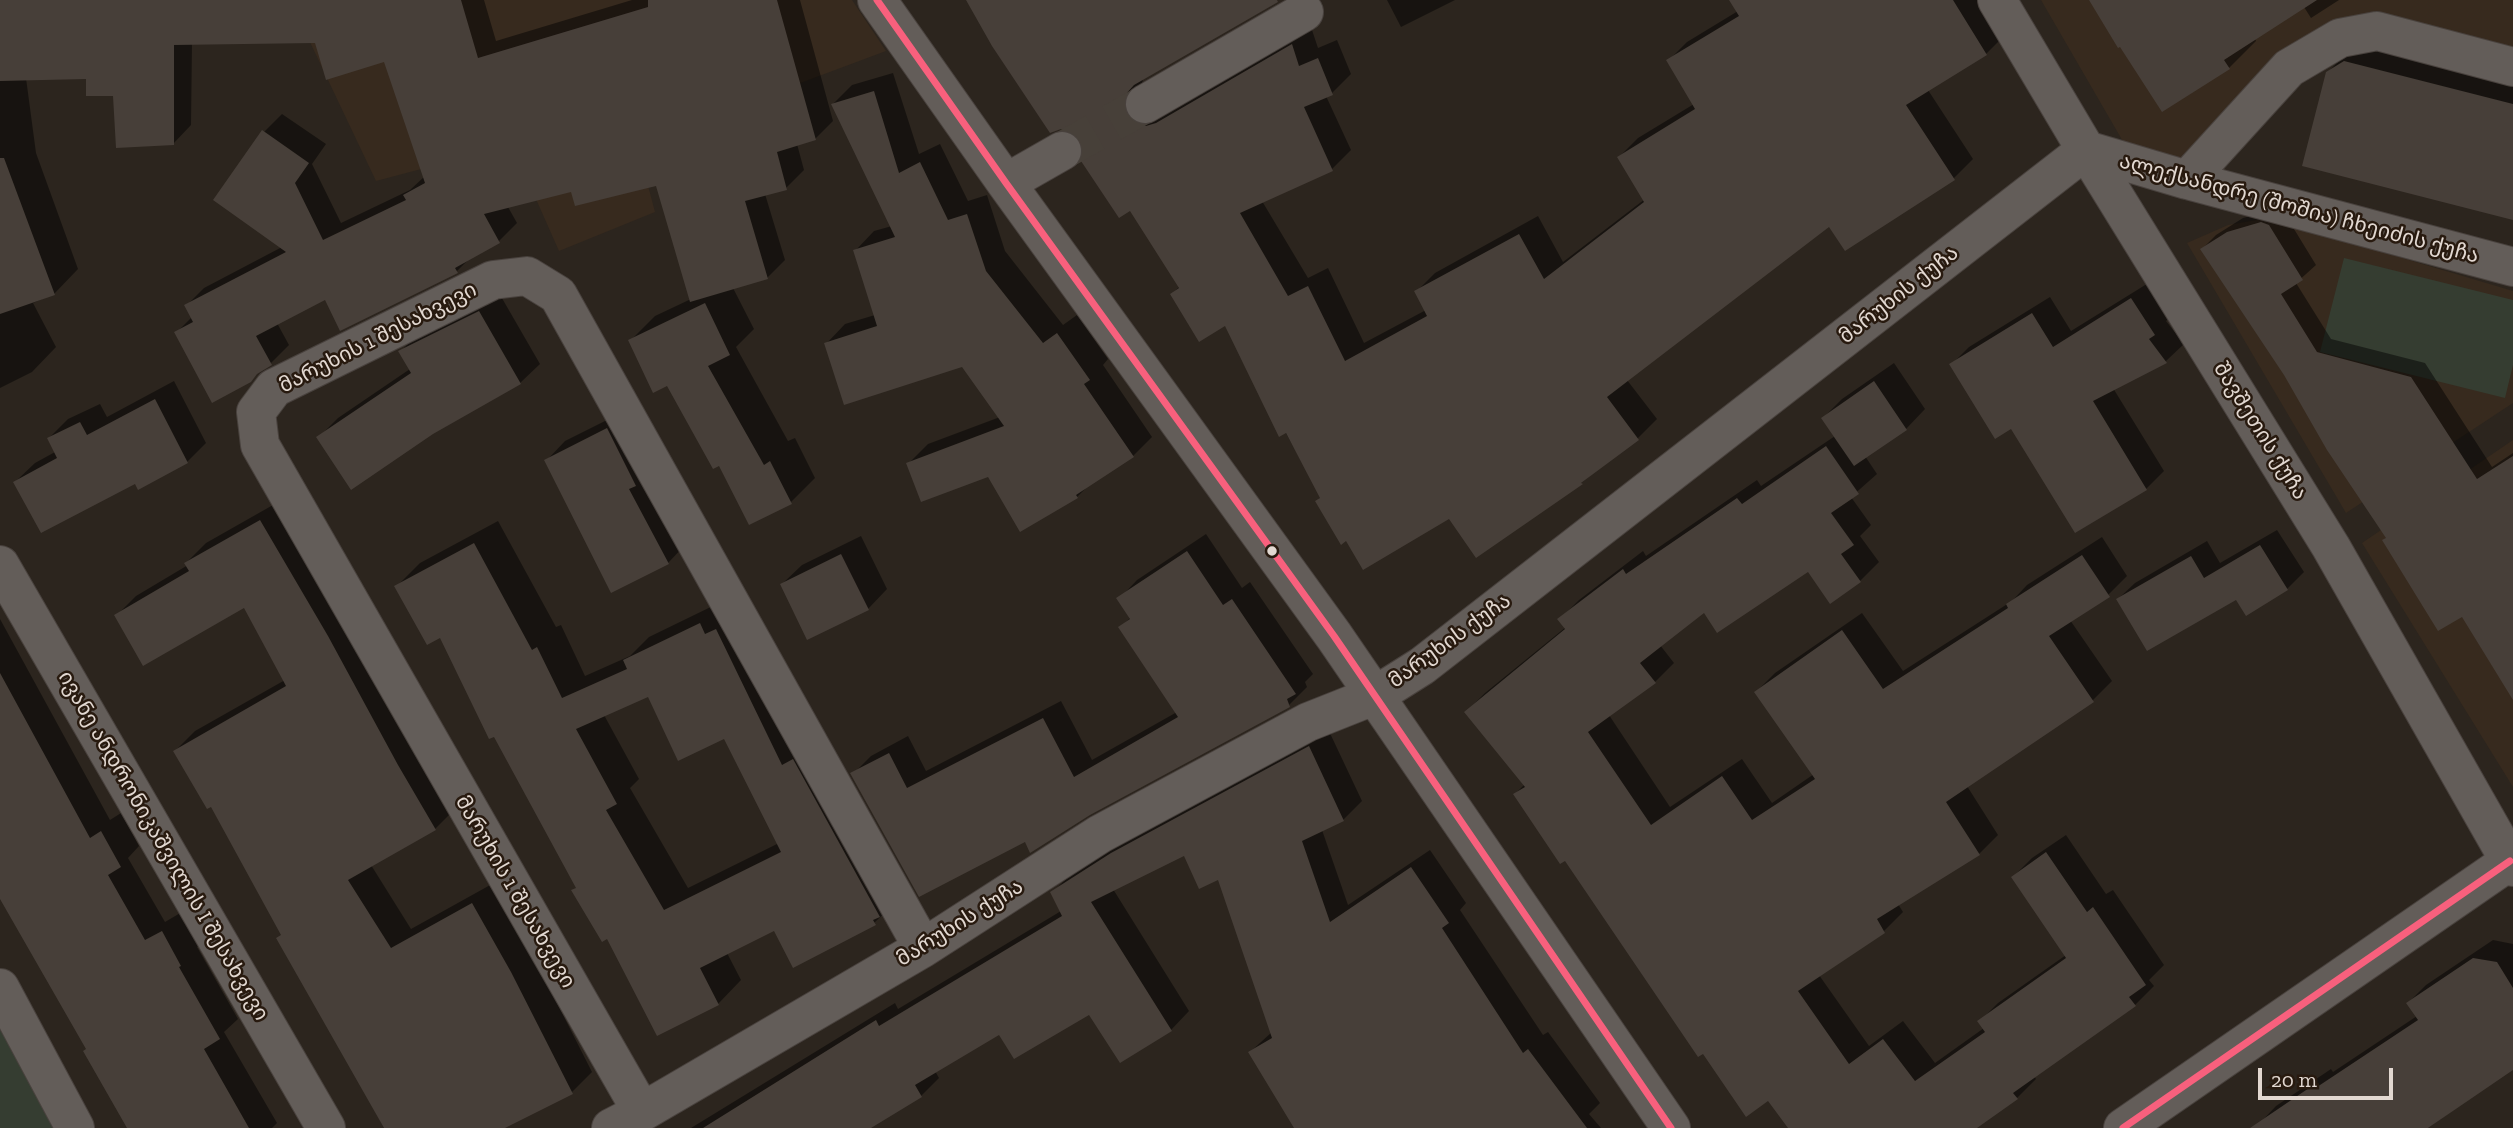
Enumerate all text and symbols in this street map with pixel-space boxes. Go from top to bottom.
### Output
street label: ალექსანდრე (შოშია) ჩხეიძის ქუჩა [2117,149,2481,269]
street label: მარუხის ქუჩა [1834,241,1964,349]
street label: მარუხის 1 შესახვევი [275,277,481,399]
street label: შავშეთის ქუჩა [2208,358,2312,504]
unlabelled marker [1265,544,1279,558]
street label: მარუხის ქუჩა [1384,588,1516,694]
street label: ივანე ანდრონიკაშვილის I შესახვევი [52,667,274,1025]
street label: მარუხის 1 შესახვევი [450,791,580,993]
street label: მარუხის ქუჩა [892,874,1028,972]
scale bar [2261,1054,2396,1098]
text: 20 m [2271,1067,2317,1092]

